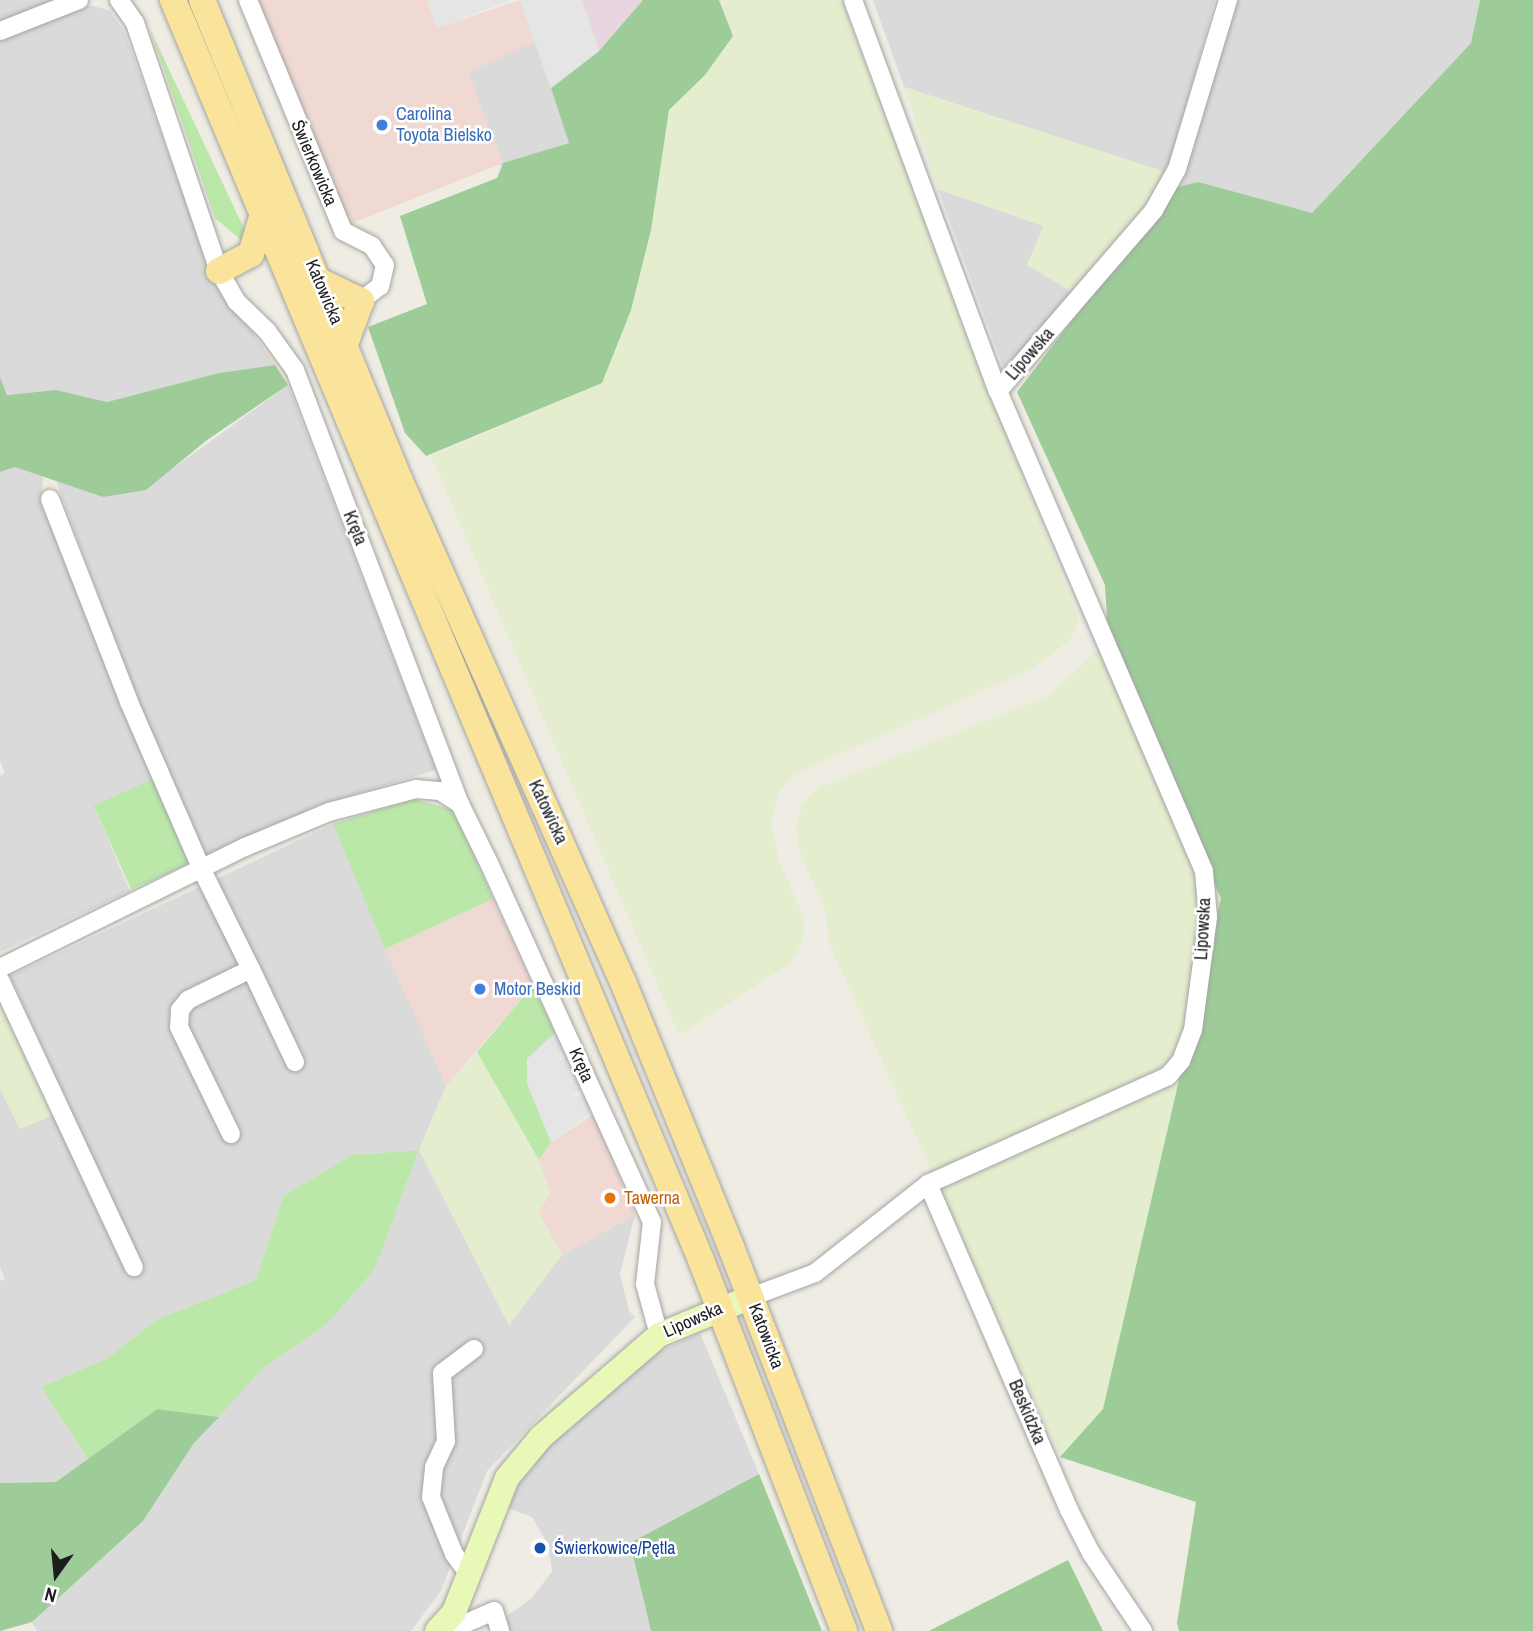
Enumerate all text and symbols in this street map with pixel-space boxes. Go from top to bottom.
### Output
place label: Carolina Toyota Bielsko [396,104,492,146]
street label: Świerkowicka [286,117,342,209]
marker: Carolina Toyota Bielsko [374,117,390,133]
street label: Katowicka [301,256,347,328]
street label: Lipowska [1001,323,1059,385]
street label: Kręta [338,508,372,548]
street label: Katowicka [524,777,572,847]
street label: Lipowska [1191,897,1215,961]
place label: Motor Beskid [494,978,581,1000]
marker: Motor Beskid [472,981,488,997]
street label: Kręta [564,1044,598,1086]
place label: Tawerna [624,1187,680,1209]
marker: Tawerna [602,1190,618,1206]
street label: Lipowska [660,1297,726,1343]
street label: Katowicka [744,1300,788,1372]
street label: Beskidzka [1004,1376,1050,1448]
place label: Świerkowice/Pętla [554,1537,675,1559]
north arrow [21,1540,91,1610]
marker: Świerkowice/Pętla [532,1540,548,1556]
text: N [42,1581,59,1609]

